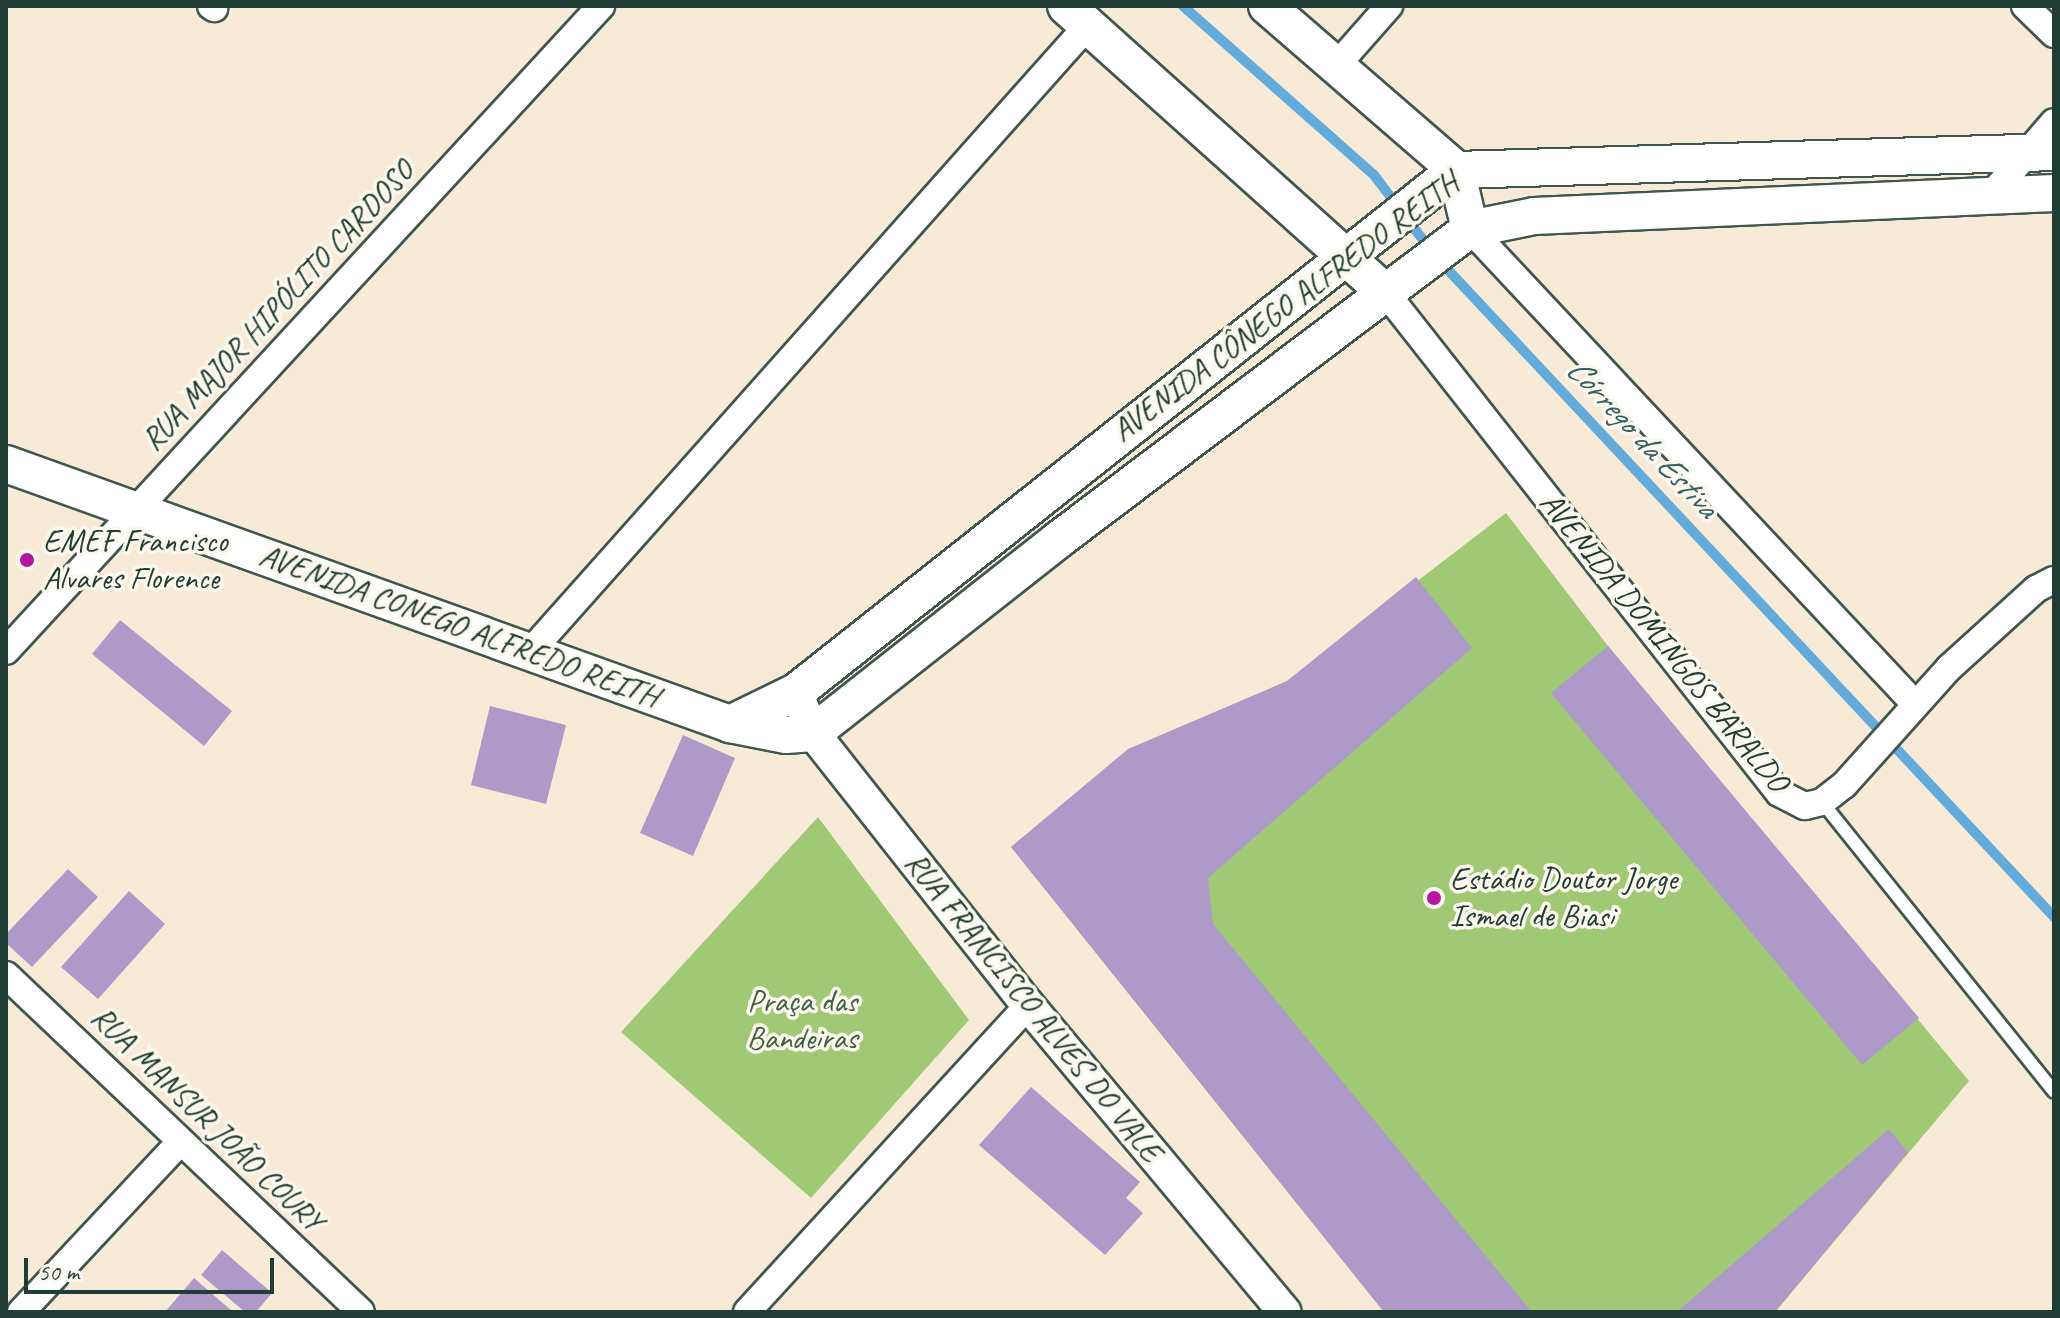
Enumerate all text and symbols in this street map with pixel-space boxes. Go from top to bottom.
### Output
street label: RUA MAJOR HIPÓLITO CARDOSO [134,154,422,458]
street label: AVENIDA CÔNEGO ALFREDO REITH [1104,164,1466,450]
water label: Córrego da Estiva [1558,348,1728,526]
street label: AVENIDA DOMINGOS BARALDO [1532,485,1796,799]
place label: EMEF Francisco Alvares Florence [43,523,228,598]
street label: AVENIDA CONEGO ALFREDO REITH [254,536,664,716]
marker: EMEF Francisco Alvares Florence [18,551,36,569]
street label: RUA FRANCISCO ALVES DO VALE [897,846,1169,1168]
place label: Estádio Doutor Jorge Ismael de Biasi [1450,861,1677,936]
marker: Estádio Doutor Jorge Ismael de Biasi [1425,889,1443,907]
park label: Praça das Bandeiras [747,983,857,1058]
street label: RUA MANSUR JOÃO COURY [82,997,332,1241]
scale bar [28,1242,278,1292]
text: 50 m [38,1257,79,1287]

